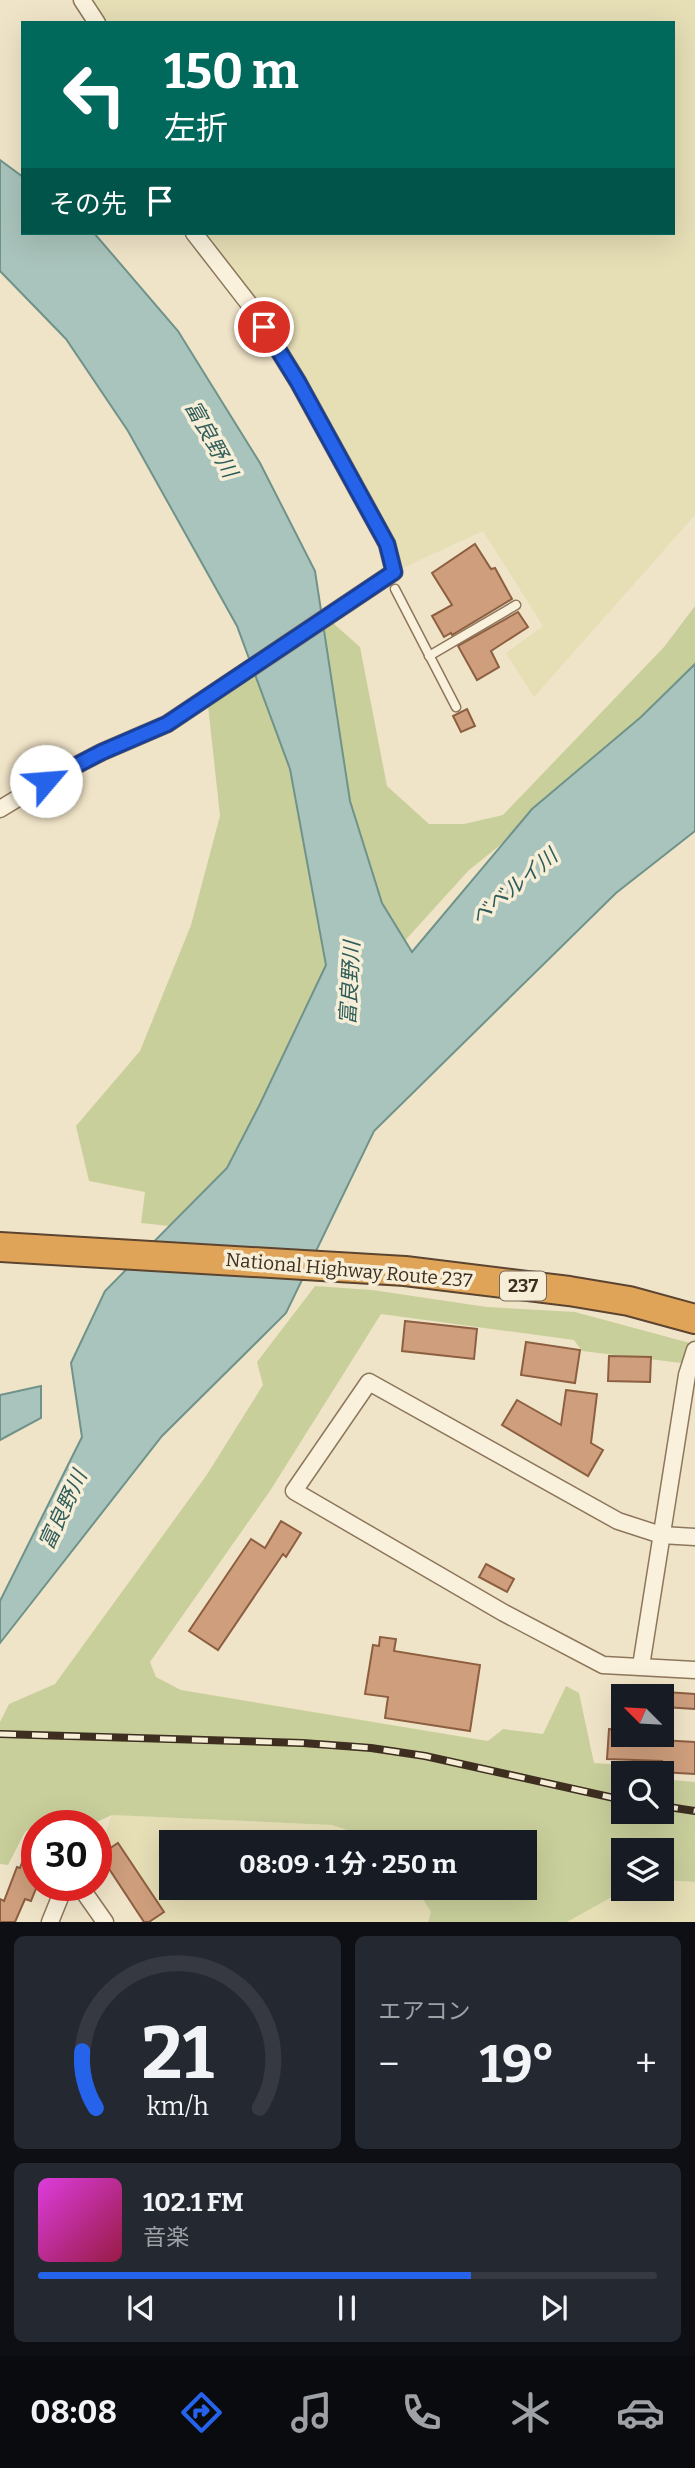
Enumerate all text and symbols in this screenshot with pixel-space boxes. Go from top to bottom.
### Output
text: 150 m [164,42,299,101]
icon: left [49,49,140,140]
text: 左折 [164,109,228,147]
icon: arrive [141,182,179,220]
text: その先 [49,189,127,220]
pin [234,297,294,357]
icon: arrive [245,308,283,346]
water label: 富良野川 [179,396,244,484]
position arrow [9,744,83,818]
water label: ベベルイ川 [465,842,564,931]
water label: 富良野川 [335,938,365,1026]
street label: National Highway Route 237 [225,1248,474,1292]
road number: 237 [500,1272,546,1301]
water label: 富良野川 [33,1465,93,1554]
north arrow [611,1684,674,1746]
map controls [611,1684,674,1901]
button: search [611,1761,674,1824]
speed limit sign: 30 [21,1810,112,1901]
button: layers [611,1838,674,1901]
text: 08:09 · 1 分 · 250 m [239,1849,457,1880]
text: エアコン [379,1997,471,2025]
text: 21 [141,2011,214,2098]
text: 19° [480,2033,555,2096]
text: − [379,2041,399,2087]
text: + [635,2041,657,2087]
text: km/h [146,2092,209,2122]
text: 102.1 FM [143,2187,244,2218]
text: 音楽 [143,2223,189,2251]
icon: previous [122,2289,160,2327]
icon: pause [328,2289,366,2327]
icon: next [535,2289,573,2327]
icon: directions [177,2388,226,2437]
icon: music [287,2388,336,2437]
icon: phone [397,2388,446,2437]
icon: climate [506,2388,555,2437]
icon: car [616,2388,665,2437]
text: 08:08 [30,2393,117,2431]

